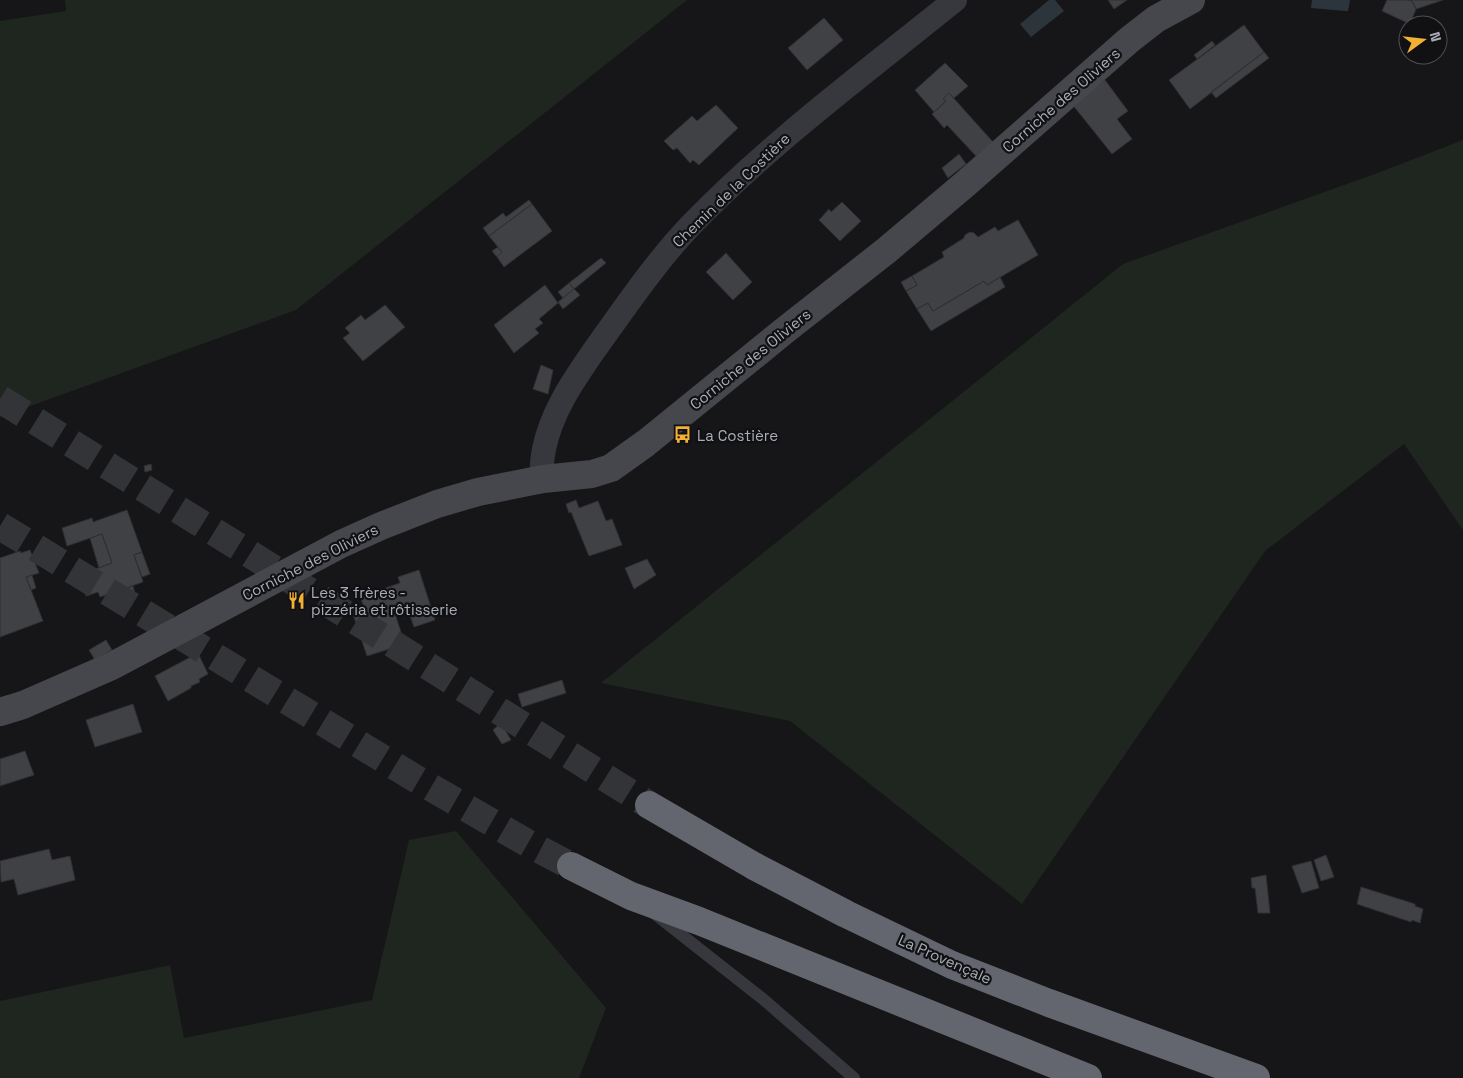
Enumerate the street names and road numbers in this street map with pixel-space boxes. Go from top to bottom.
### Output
street label: Corniche des Oliviers [998,44,1124,156]
street label: Chemin de la Costière [668,129,794,251]
street label: Corniche des Oliviers [686,304,814,414]
street label: Corniche des Oliviers [239,519,381,605]
street label: La Provençale [895,930,995,988]

